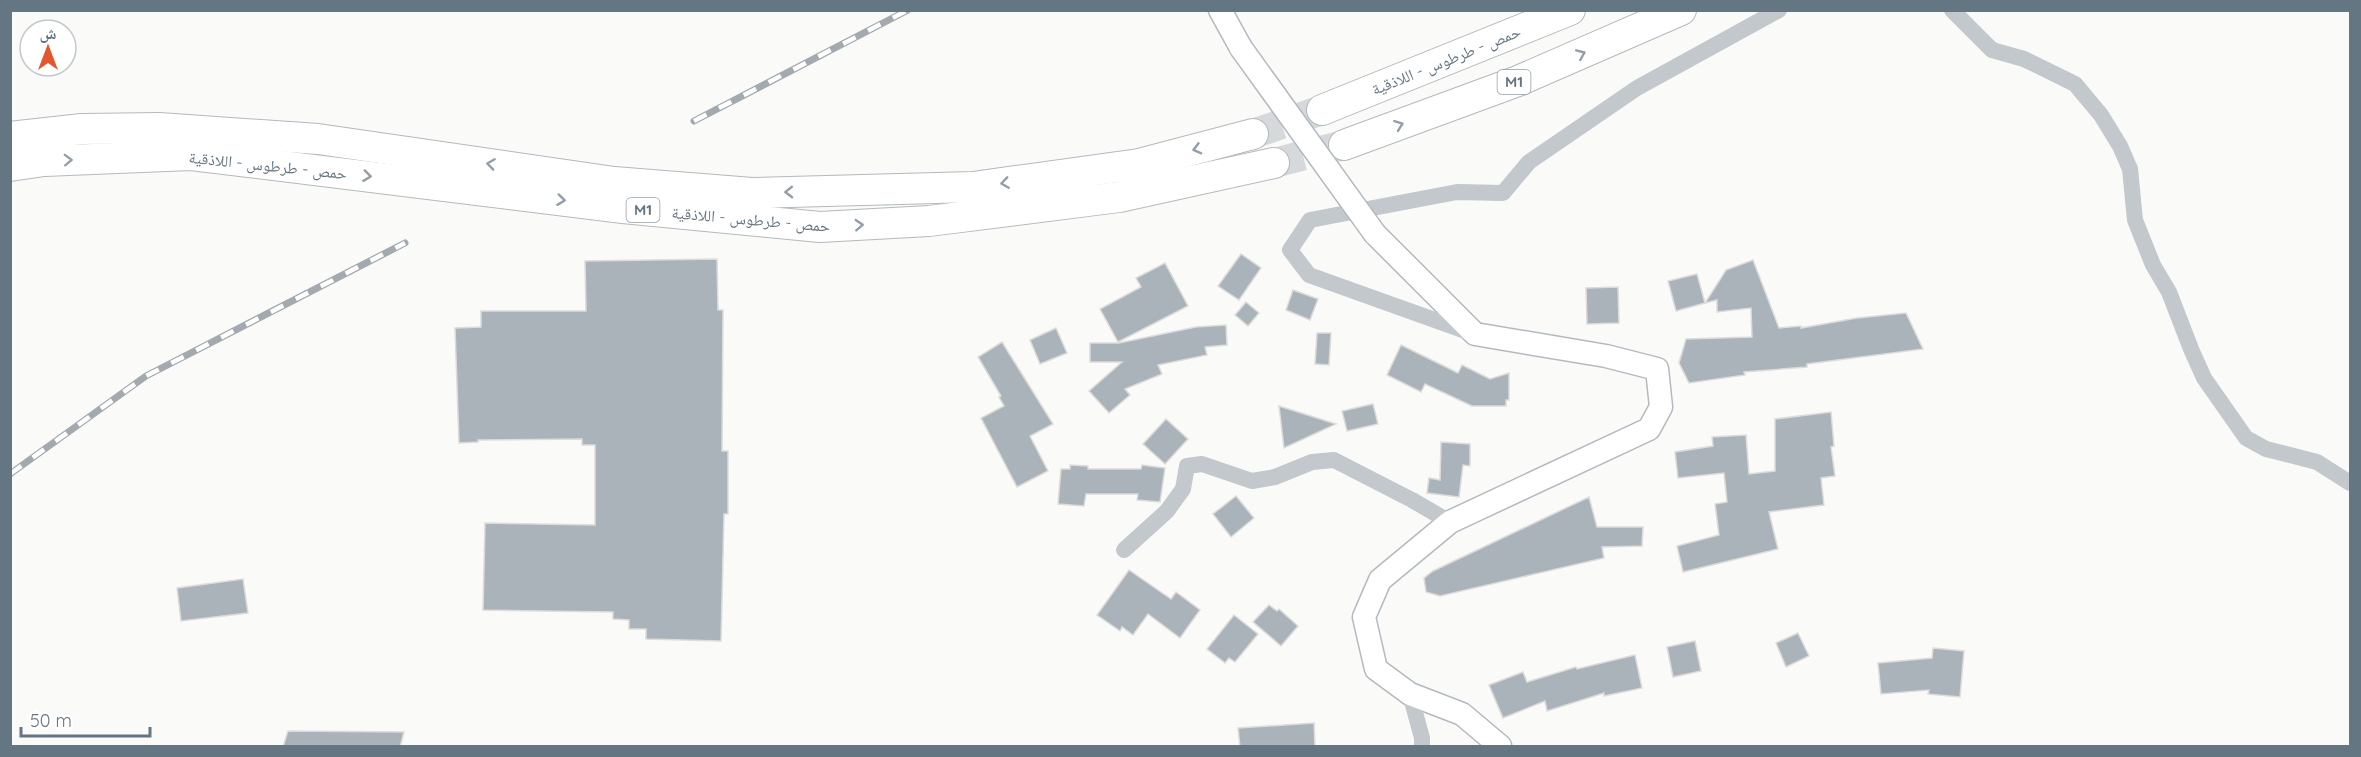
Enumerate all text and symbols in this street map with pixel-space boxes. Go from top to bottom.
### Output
north arrow [18,18,78,78]
street label: حمص - طرطوس - اللاذقية [1369,21,1524,100]
text: ش [40,23,57,43]
one-way arrow [1574,49,1585,61]
road number: M1 [1498,70,1530,94]
one-way arrow [1393,119,1404,132]
one-way arrow [1192,142,1202,154]
street label: حمص - طرطوس - اللاذقية [188,147,348,184]
one-way arrow [64,153,73,166]
one-way arrow [486,159,495,171]
one-way arrow [363,169,372,182]
one-way arrow [1000,176,1009,188]
one-way arrow [785,185,794,198]
one-way arrow [556,194,565,206]
road number: M1 [626,198,660,222]
street label: حمص - طرطوس - اللاذقية [671,202,831,237]
one-way arrow [855,219,864,232]
scale bar [21,700,150,738]
text: 50 m [30,709,72,732]

